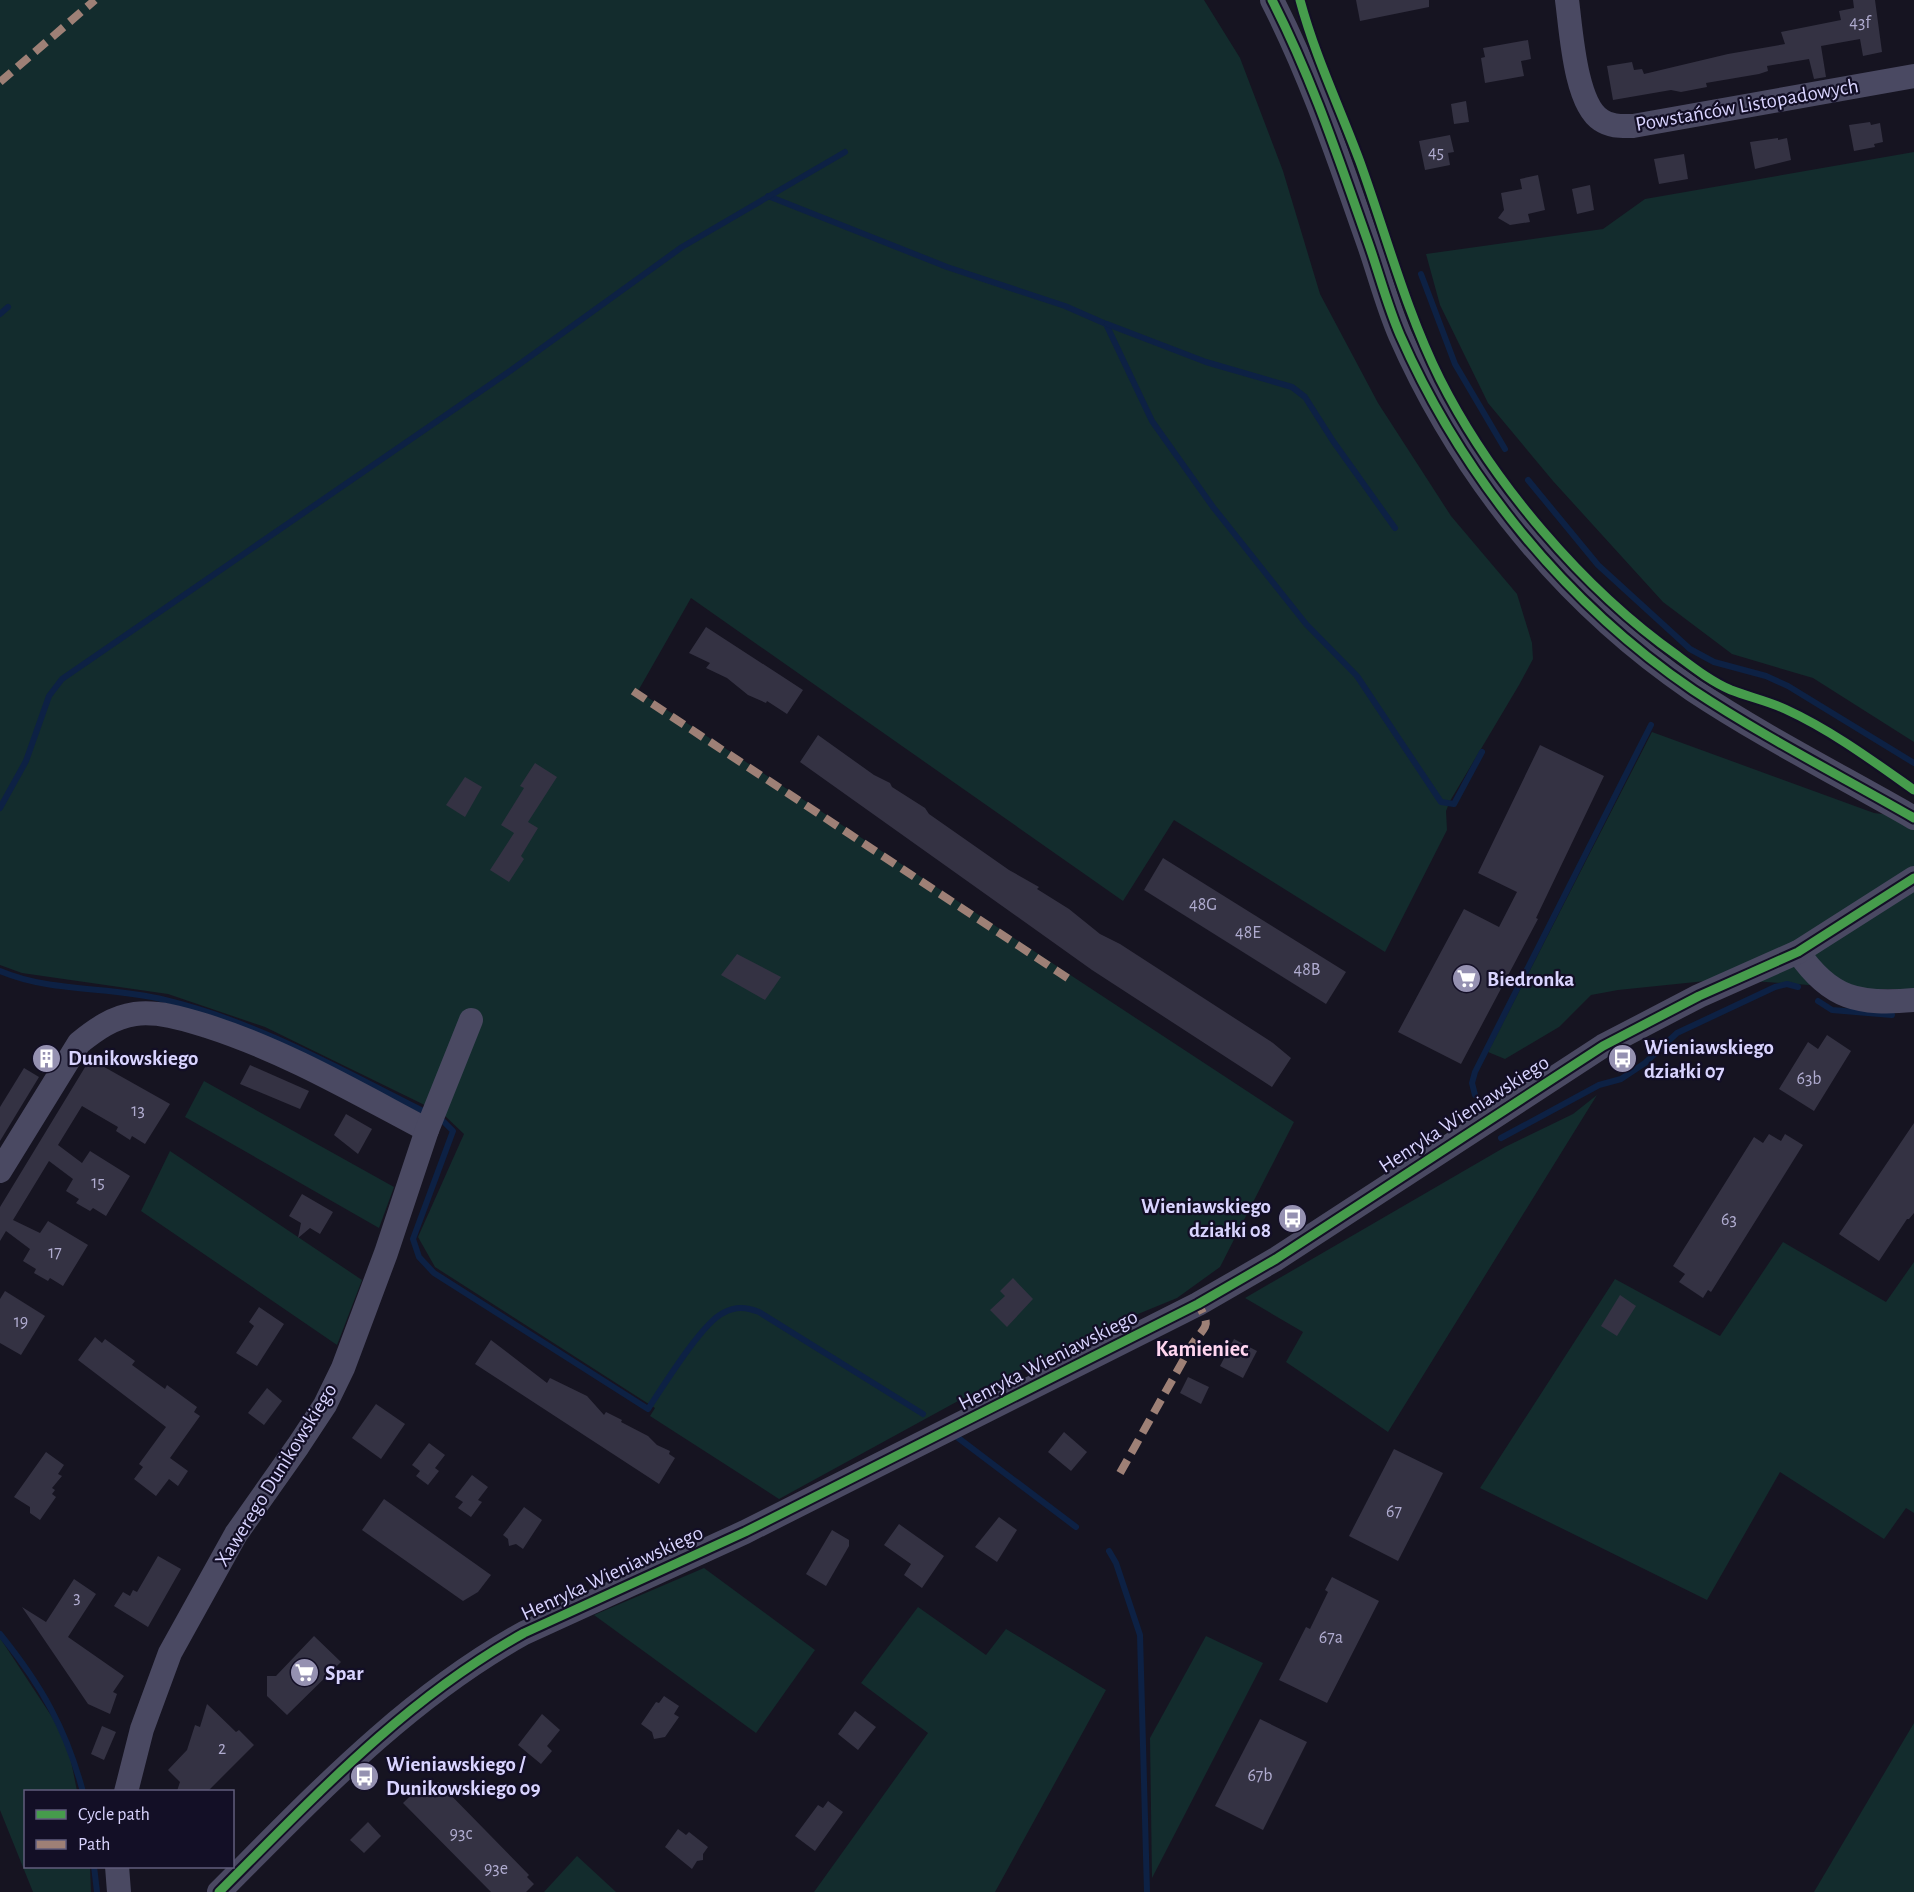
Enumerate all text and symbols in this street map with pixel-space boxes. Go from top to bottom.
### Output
house number: 43f [1849,14,1872,32]
street label: Powstańców Listopadowych [1634,75,1860,135]
house number: 45 [1428,144,1444,162]
house number: 48G [1189,896,1217,914]
house number: 48E [1235,924,1261,942]
house number: 48B [1294,961,1320,979]
supermarket icon: Biedronka [1450,963,1482,995]
place label: Biedronka [1487,969,1574,990]
place label: Wieniawskiego działki 07 [1644,1037,1774,1082]
building icon: Dunikowskiego [31,1042,63,1074]
bus stop icon: Wieniawskiego działki 07 [1607,1043,1639,1075]
place label: Dunikowskiego [68,1048,198,1069]
street label: Henryka Wieniawskiego [1375,1051,1553,1177]
house number: 63b [1796,1070,1822,1088]
house number: 13 [131,1102,145,1120]
house number: 15 [91,1174,105,1192]
place label: Wieniawskiego działki 08 [1141,1196,1271,1241]
bus stop icon: Wieniawskiego działki 08 [1276,1202,1308,1234]
house number: 63 [1721,1211,1737,1229]
house number: 17 [48,1244,62,1262]
street label: Henryka Wieniawskiego [955,1306,1141,1414]
house number: 19 [14,1313,28,1331]
district label: Kamieniec [1155,1338,1249,1360]
street label: Xawerego Dunikowskiego [211,1380,341,1570]
house number: 67 [1386,1503,1402,1521]
street label: Henryka Wieniawskiego [518,1522,706,1624]
house number: 3 [73,1589,81,1607]
house number: 67a [1319,1629,1343,1647]
supermarket icon: Spar [288,1657,320,1689]
place label: Spar [325,1663,364,1684]
house number: 2 [218,1740,226,1758]
place label: Wieniawskiego / Dunikowskiego 09 [386,1754,541,1799]
bus stop icon: Wieniawskiego / Dunikowskiego 09 [349,1760,381,1792]
house number: 67b [1247,1767,1273,1785]
legend [24,1790,234,1868]
text: Cycle path [78,1806,150,1824]
house number: 93c [450,1825,472,1843]
text: Path [78,1836,110,1854]
house number: 93e [484,1860,508,1878]

